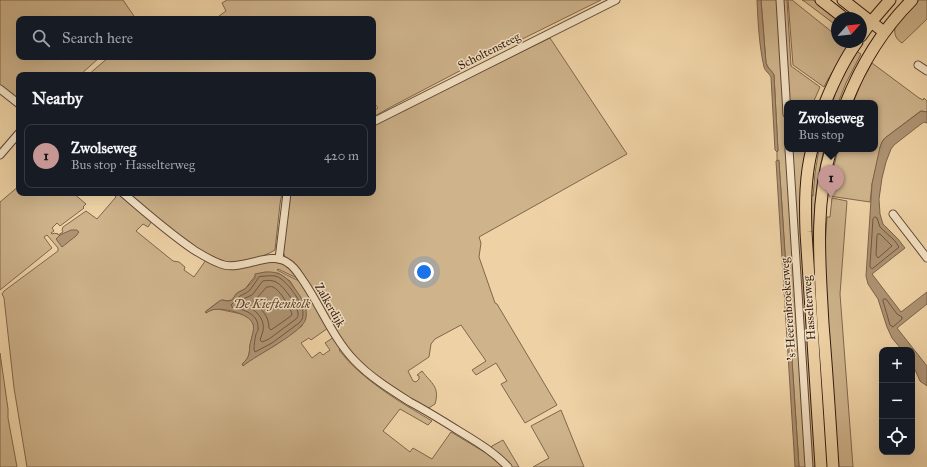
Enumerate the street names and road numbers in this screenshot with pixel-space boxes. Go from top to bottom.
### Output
street label: Scholtensteeg [456,29,523,74]
street label: 's-Heerenbroekerweg [777,257,800,361]
street label: Hasselterweg [800,275,819,341]
street label: Zalkerdijk [312,280,348,330]

